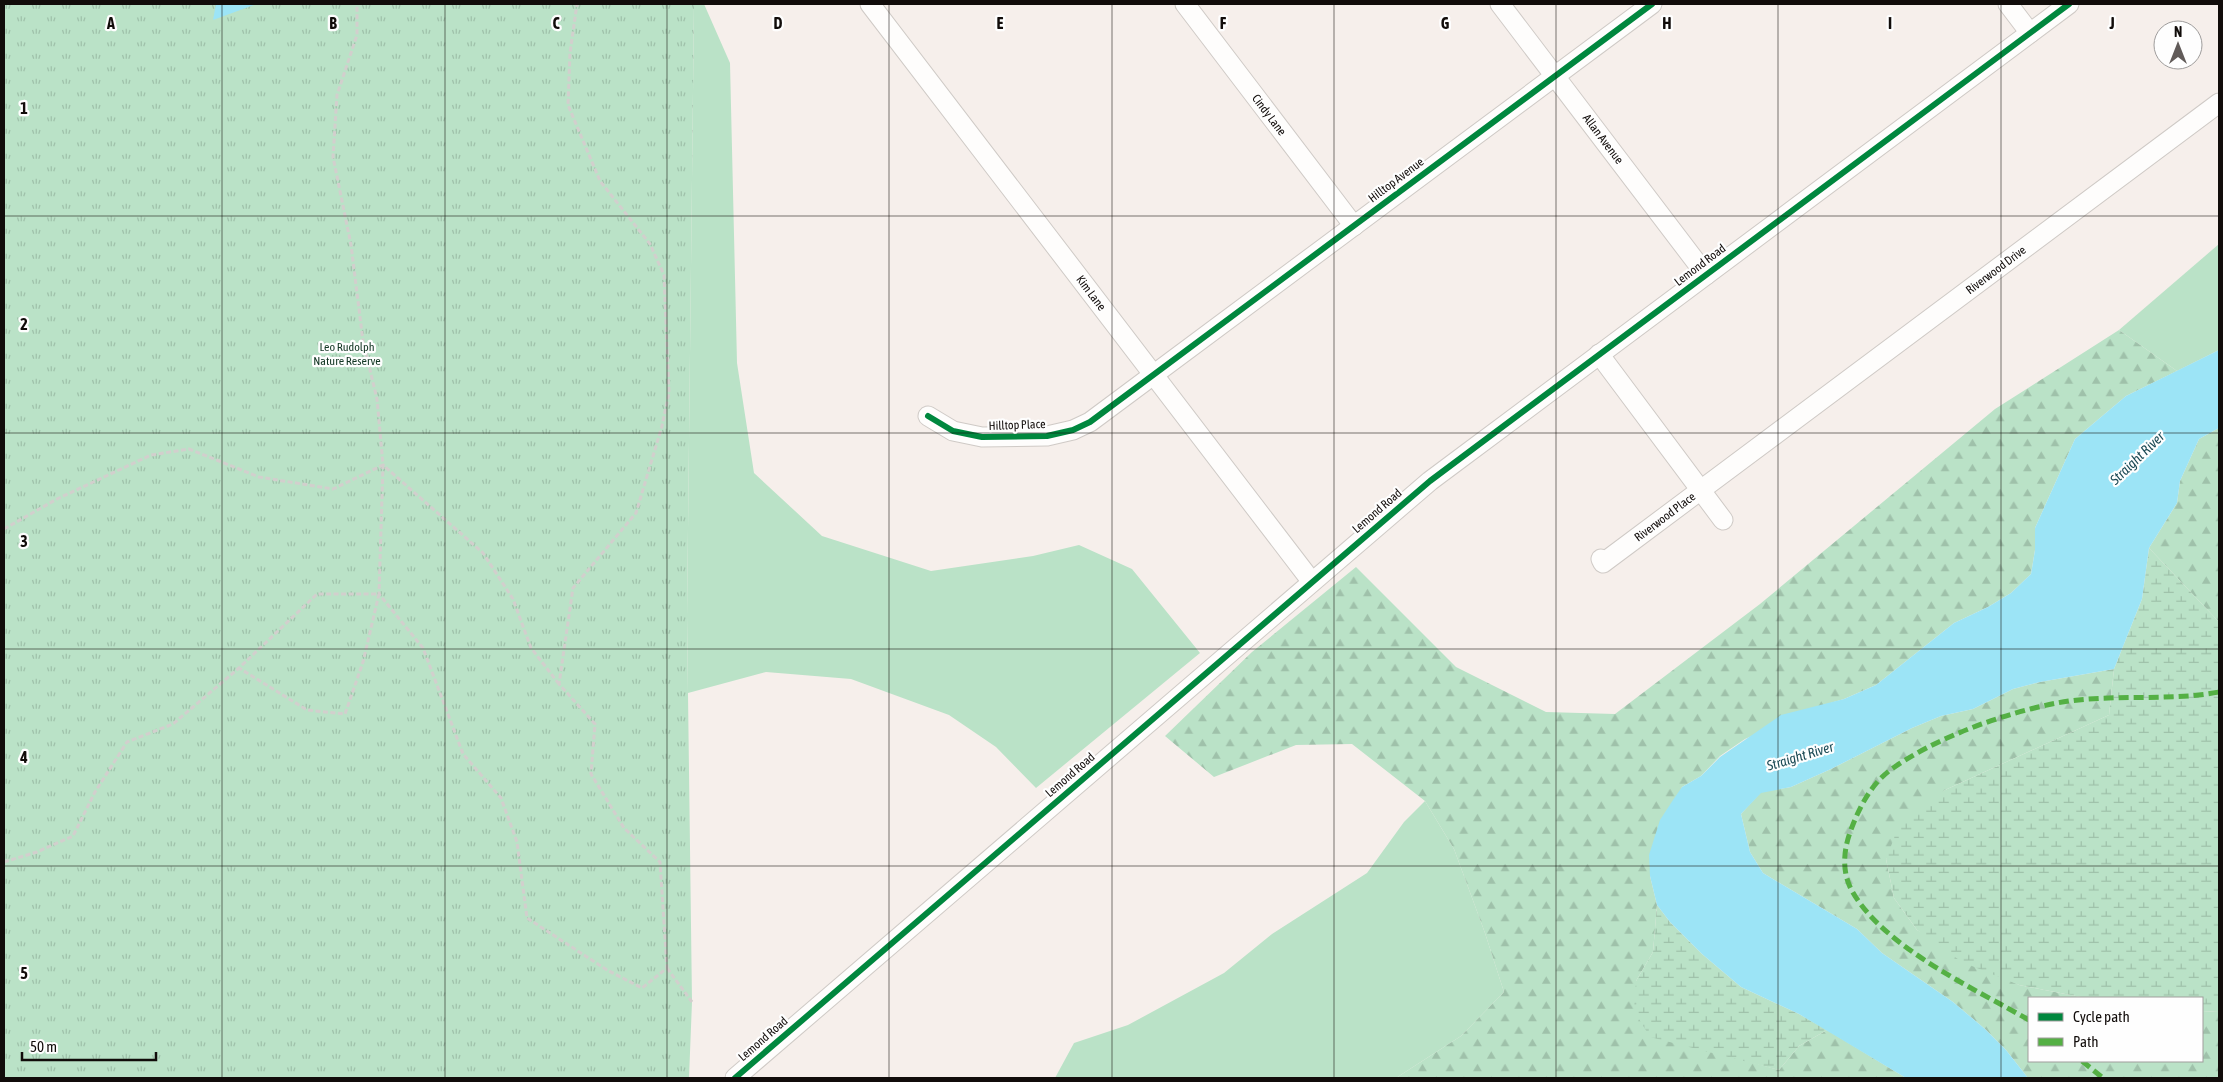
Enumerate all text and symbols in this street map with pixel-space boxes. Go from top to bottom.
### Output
text: A [106,14,115,32]
text: B [329,14,337,32]
text: C [552,14,560,32]
text: D [774,14,783,32]
text: E [997,14,1004,32]
text: F [1220,14,1227,32]
text: G [1441,14,1450,32]
text: H [1662,14,1672,32]
text: I [1888,14,1892,32]
text: J [2108,14,2115,32]
north arrow [2153,20,2203,70]
text: N [2174,24,2182,40]
street label: Cindy Lane [1249,92,1289,138]
text: 1 [20,99,28,117]
street label: Allan Avenue [1580,111,1626,167]
street label: Hilltop Avenue [1366,155,1426,205]
street label: Lemond Road [1672,241,1728,289]
street label: Riverwood Drive [1963,243,2029,297]
street label: Kim Lane [1073,273,1109,313]
text: 2 [20,315,28,333]
park label: Leo Rudolph Nature Reserve [313,340,381,368]
street label: Hilltop Place [988,417,1046,433]
water label: Straight River [2106,428,2168,488]
street label: Lemond Road [1350,486,1404,536]
street label: Riverwood Place [1632,490,1698,544]
text: 3 [20,532,28,550]
water label: Straight River [1764,738,1836,774]
text: 4 [19,748,28,766]
street label: Lemond Road [1043,750,1097,800]
text: 5 [20,964,28,982]
legend [2028,997,2203,1062]
text: Cycle path [2073,1008,2130,1025]
street label: Lemond Road [736,1014,790,1064]
scale bar [22,1030,156,1062]
text: Path [2073,1033,2099,1050]
text: 50 m [30,1038,57,1055]

